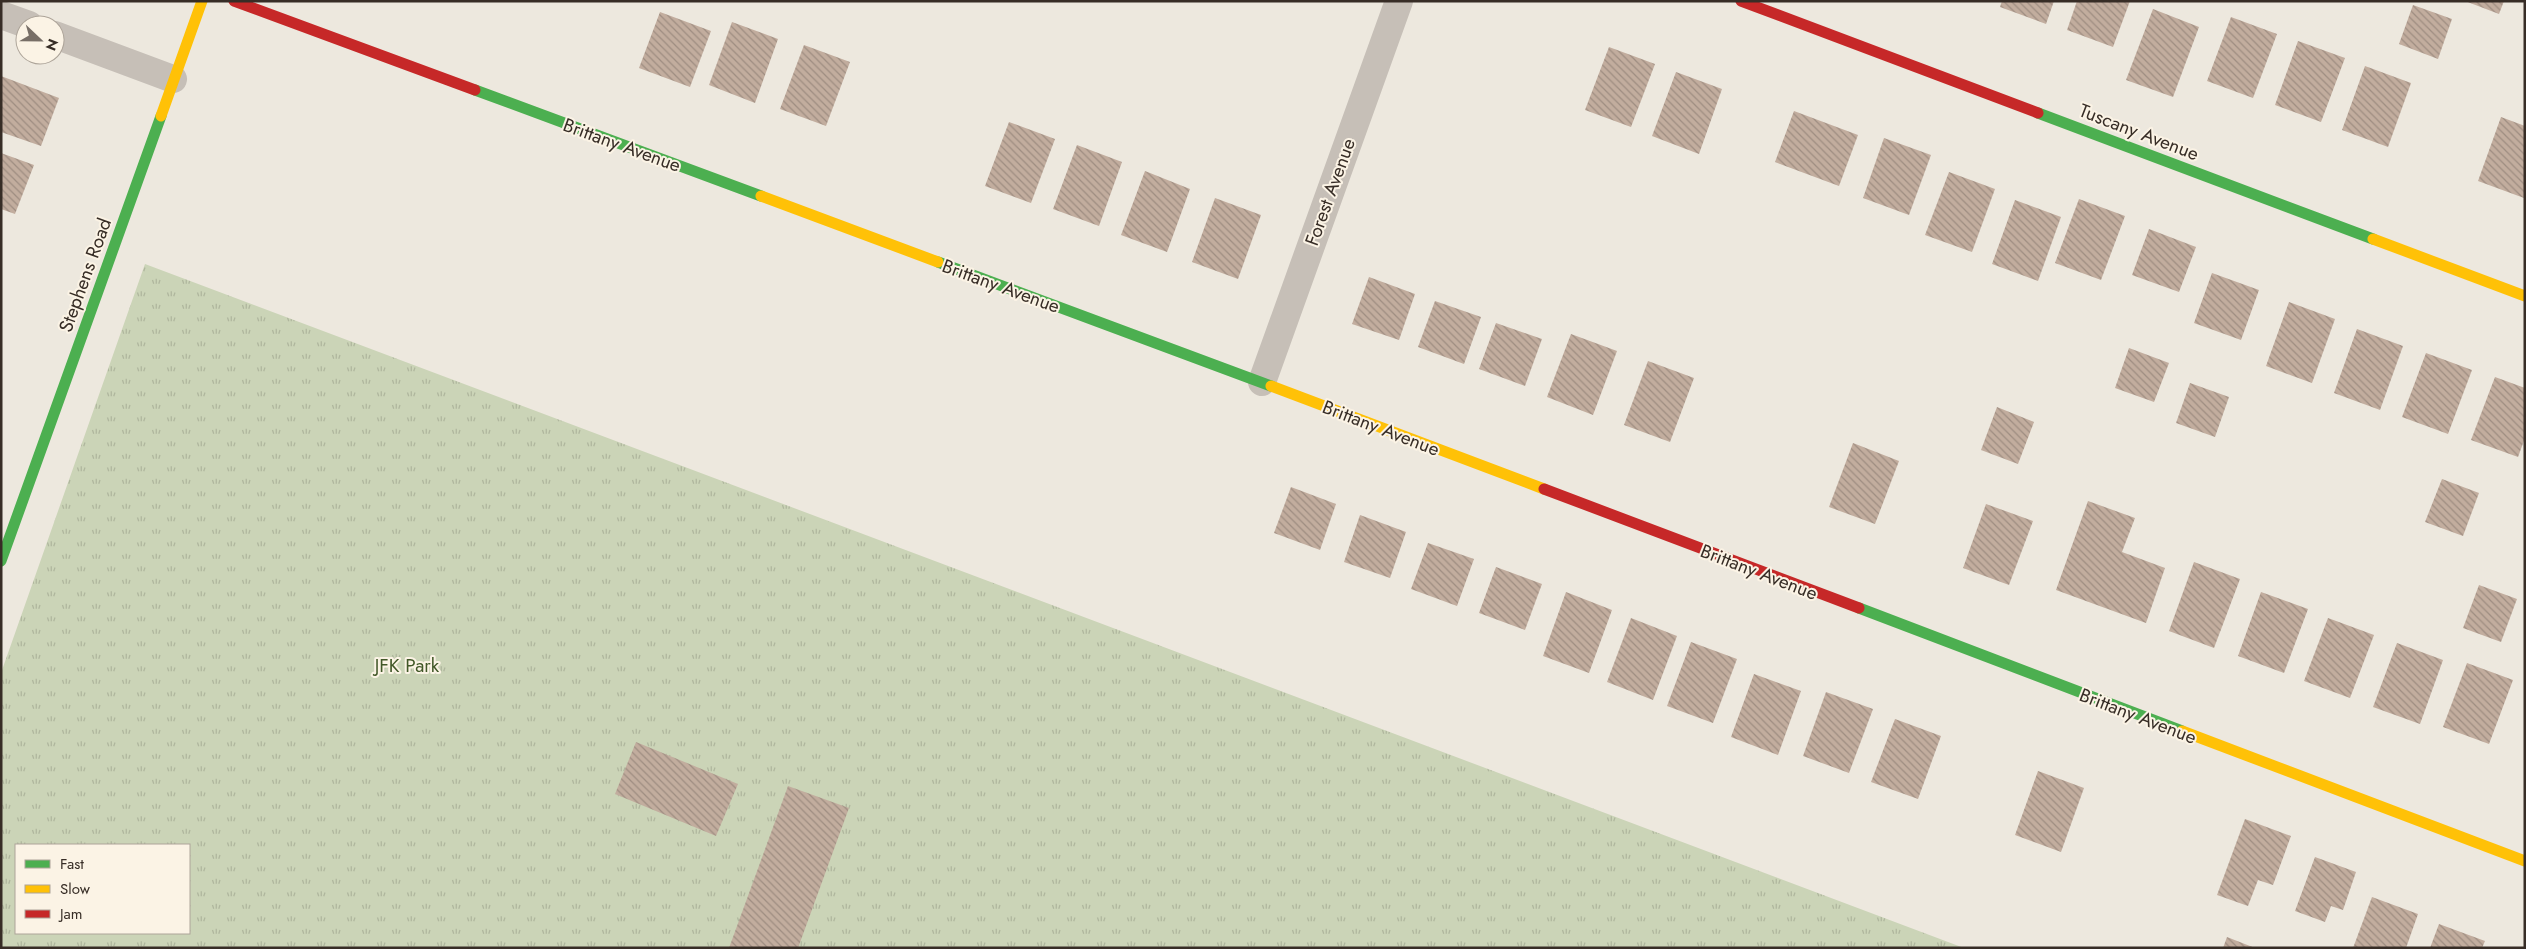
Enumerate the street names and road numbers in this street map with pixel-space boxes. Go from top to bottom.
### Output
street label: Tuscany Avenue [2075,97,2203,167]
street label: Brittany Avenue [559,111,685,179]
street label: Forest Avenue [1298,134,1362,249]
street label: Stephens Road [52,214,118,336]
street label: Brittany Avenue [938,252,1064,320]
street label: Brittany Avenue [1319,393,1444,463]
street label: Brittany Avenue [1697,537,1822,607]
street label: Brittany Avenue [2076,681,2201,751]

